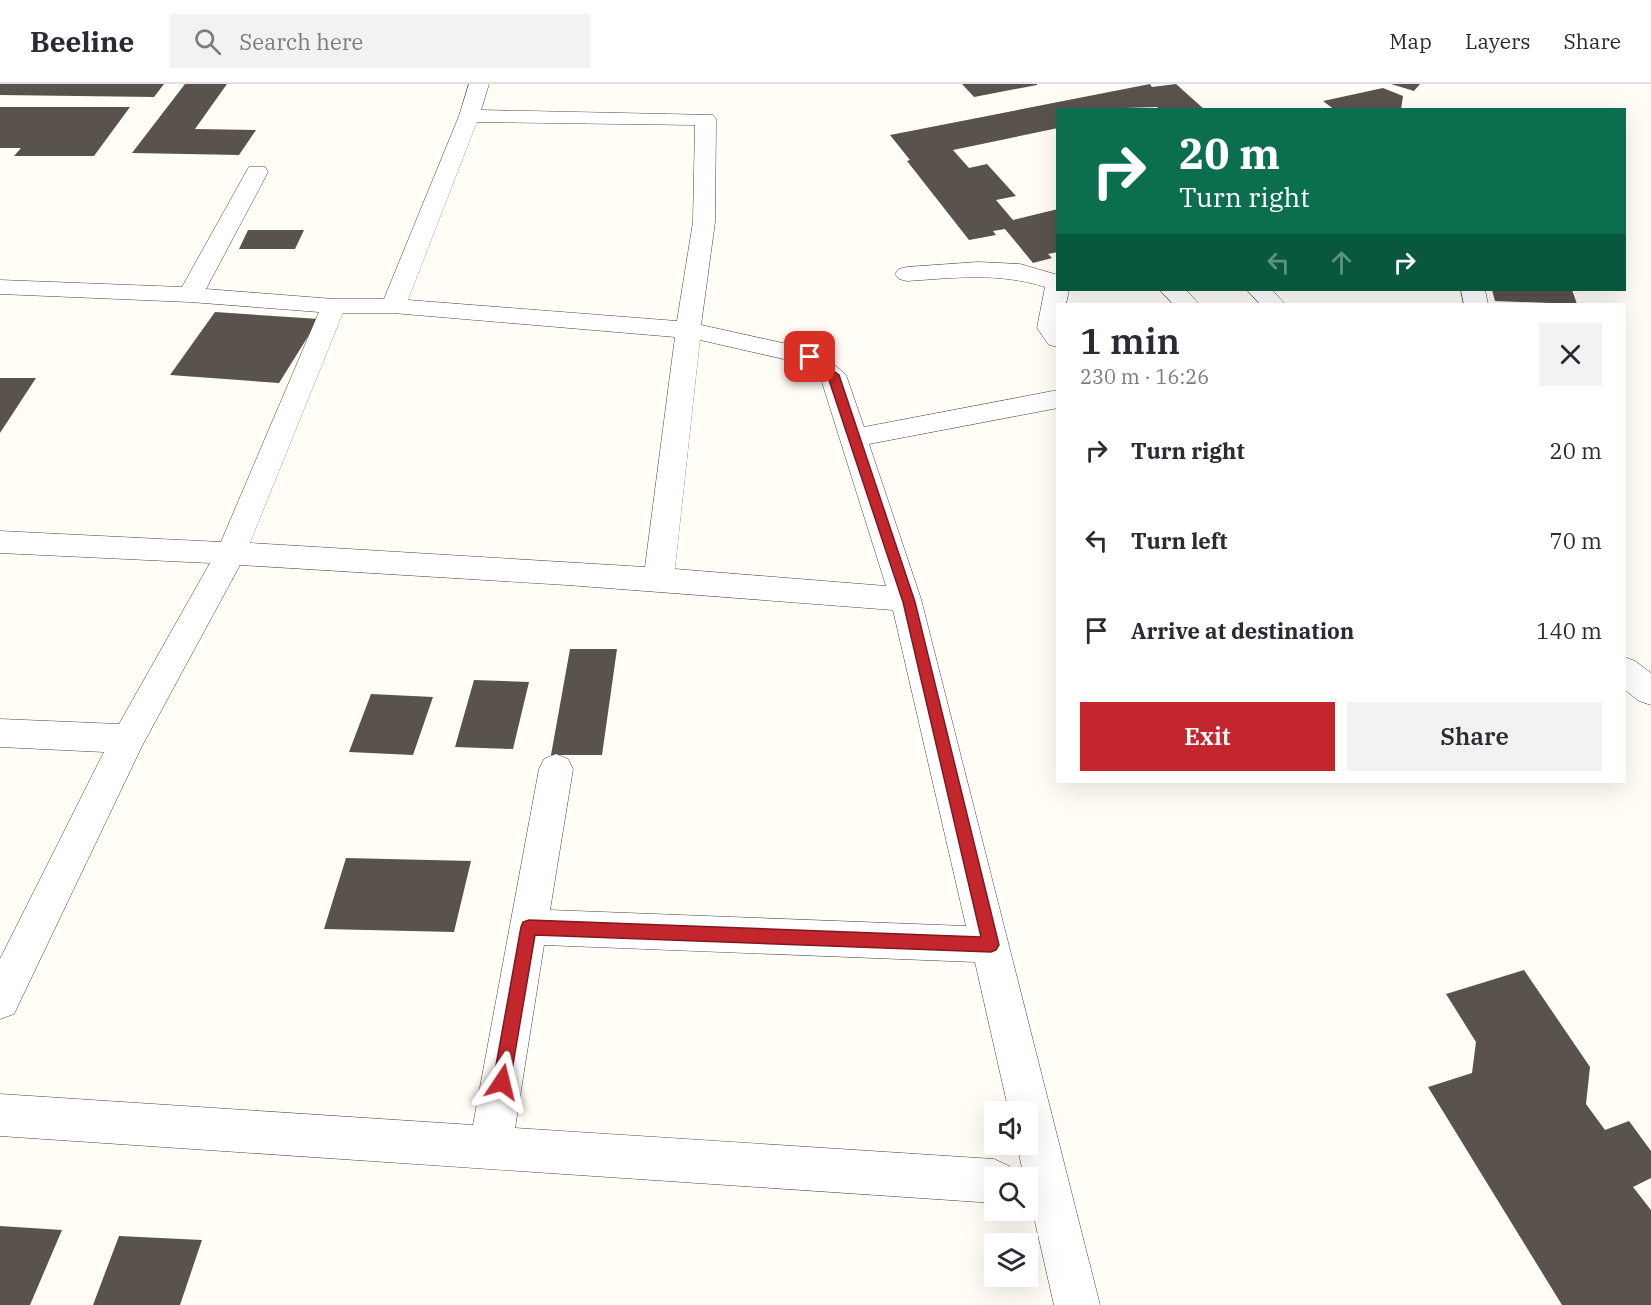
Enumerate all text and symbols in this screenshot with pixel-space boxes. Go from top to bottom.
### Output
search box [170,14,590,68]
text: Beeline [30,23,134,60]
icon: search [191,25,224,58]
text: Search here [239,27,363,56]
text: Map [1389,27,1432,55]
text: Layers [1465,27,1531,55]
text: Share [1564,27,1621,55]
text: 20 m [1179,126,1280,181]
icon: right [1080,132,1158,210]
text: Turn right [1179,179,1310,214]
icon: left [1262,246,1295,279]
icon: ahead [1325,246,1358,279]
icon: right [1388,246,1421,279]
text: 1 min [1080,317,1180,364]
button: close [1539,323,1602,386]
pin [784,331,835,382]
icon: arrive [793,340,826,373]
text: 230 m · 16:26 [1080,363,1209,390]
icon: right [1080,434,1113,467]
text: Turn right [1131,436,1245,465]
text: 20 m [1550,436,1602,465]
icon: left [1080,524,1113,557]
text: Turn left [1131,526,1227,555]
text: 70 m [1550,526,1602,555]
icon: arrive [1080,614,1113,647]
text: Arrive at destination [1131,616,1354,645]
text: 140 m [1536,616,1602,645]
button: Exit [1080,702,1335,771]
button: Share [1347,702,1602,771]
position arrow [470,1050,534,1114]
map controls [984,1101,1038,1287]
button: sound [984,1101,1038,1155]
button: search [984,1167,1038,1221]
button: layers [984,1233,1038,1287]

